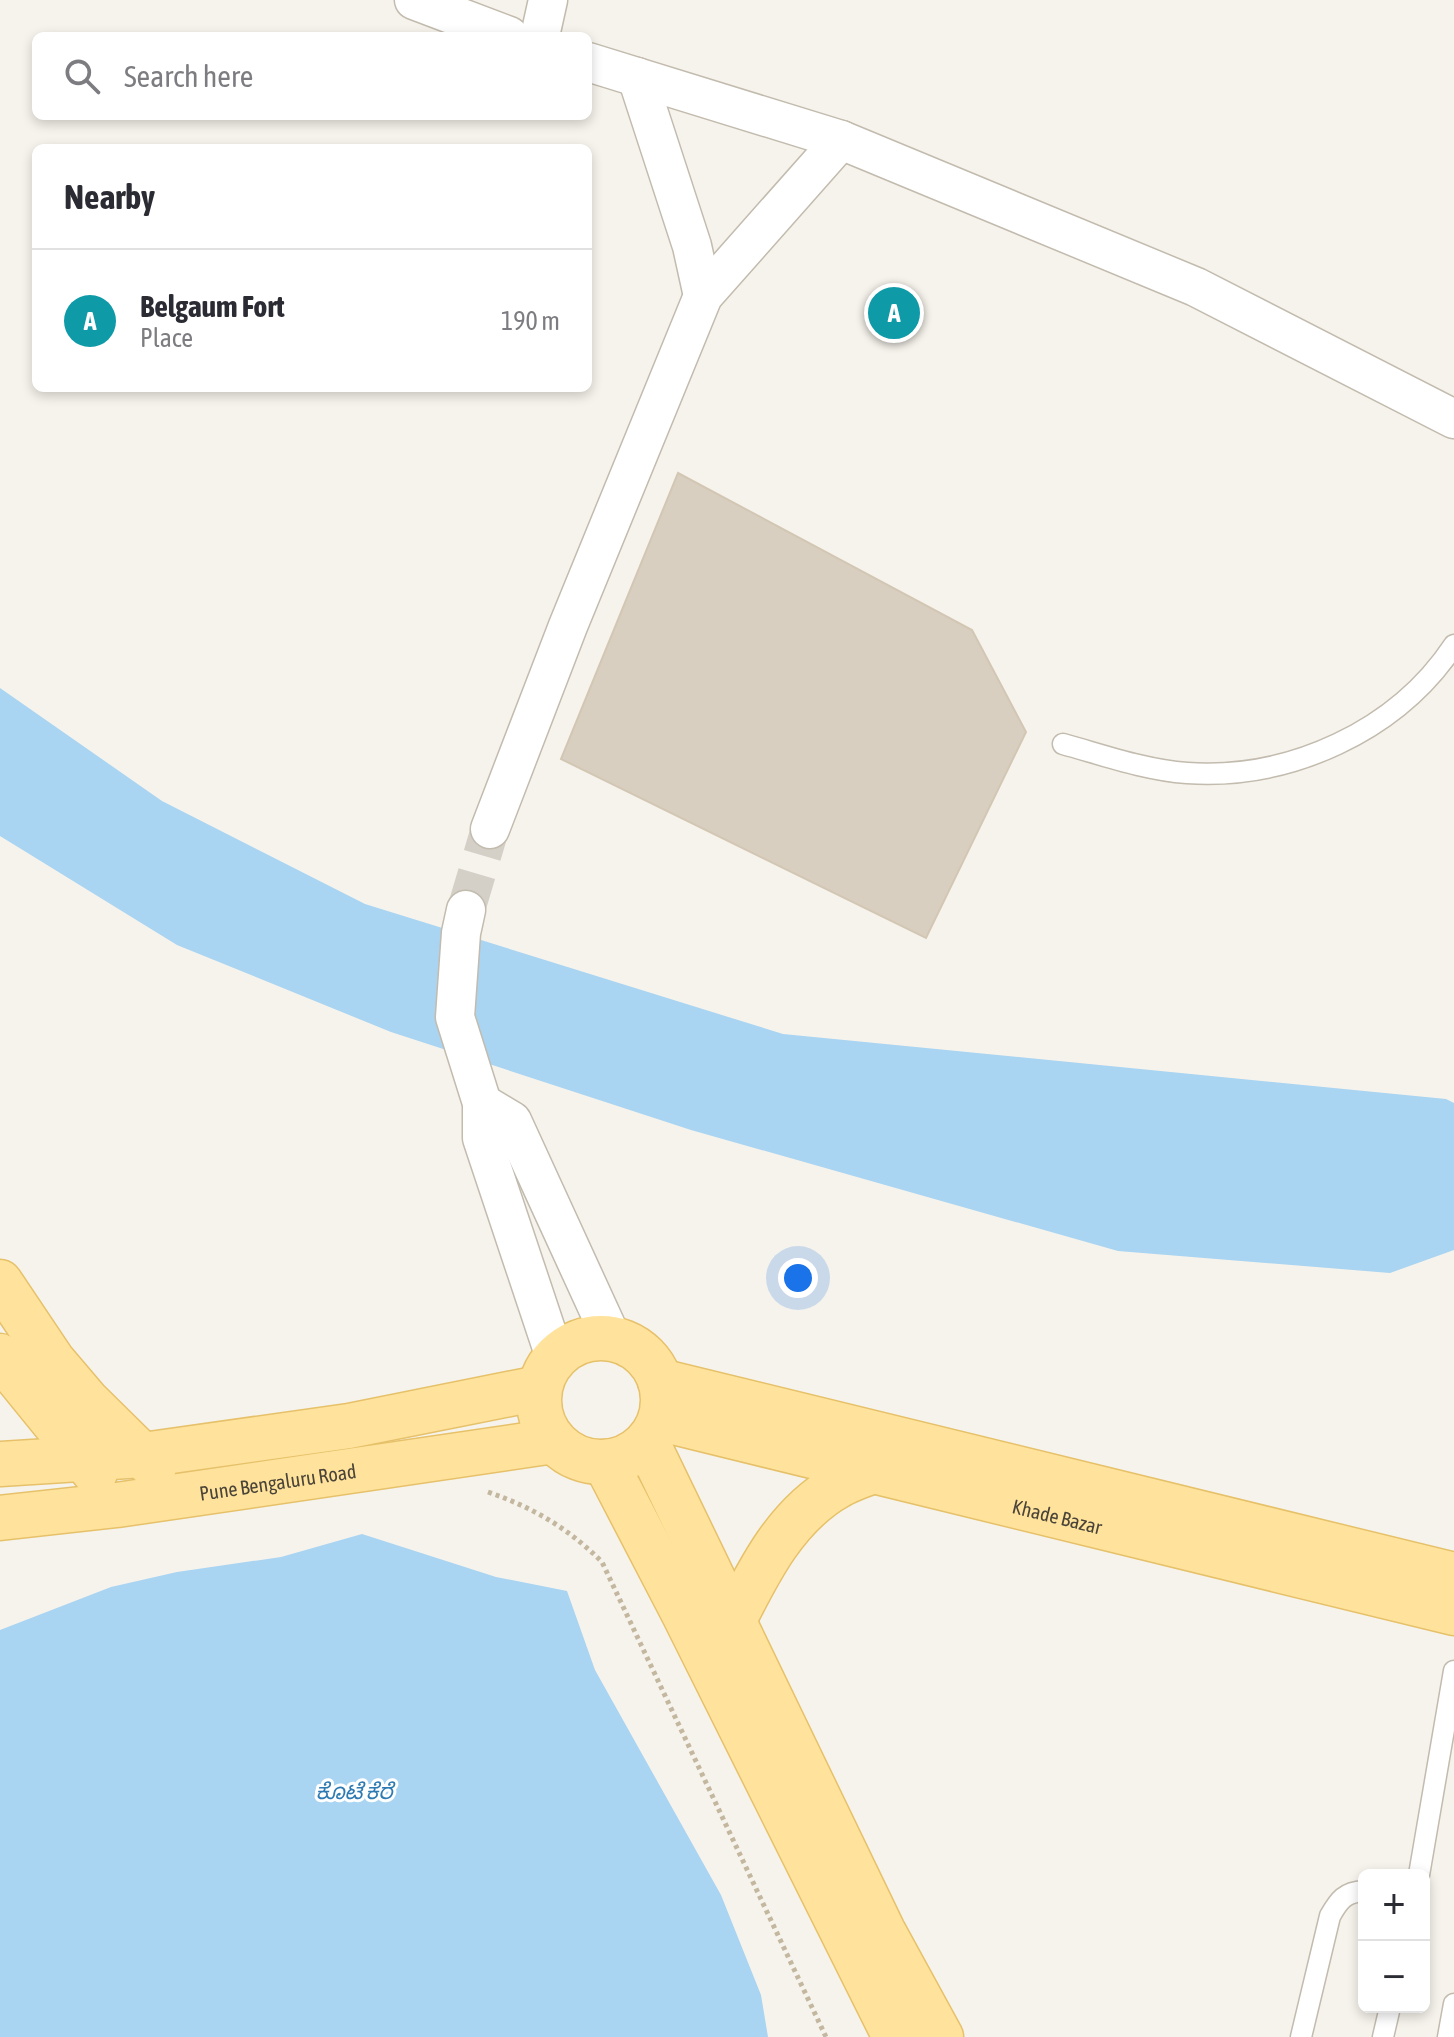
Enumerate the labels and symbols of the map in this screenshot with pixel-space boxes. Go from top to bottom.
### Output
pin: A [868,283,920,343]
your location [778,1258,818,1298]
street label: Pune Bengaluru Road [198,1459,358,1504]
street label: Khade Bazar [1010,1494,1105,1538]
water label: ಕೊಟೆ ಕೆರೆ [316,1778,396,1804]

